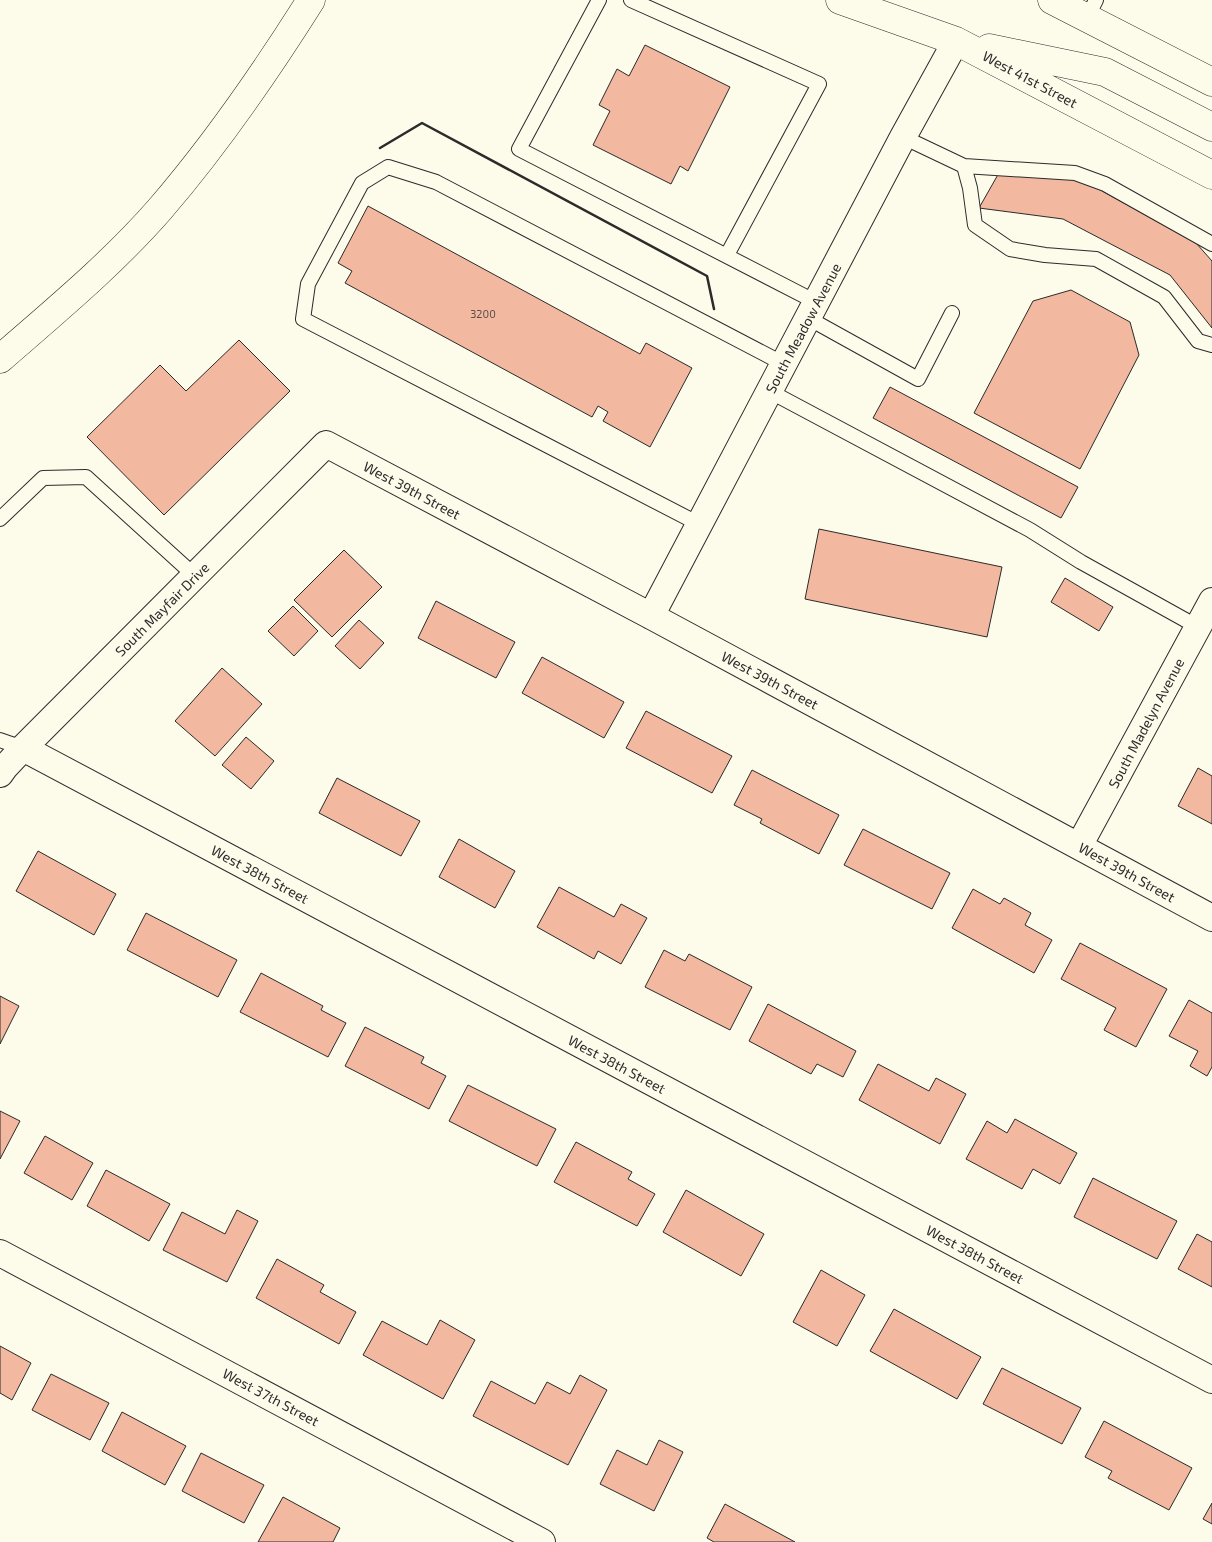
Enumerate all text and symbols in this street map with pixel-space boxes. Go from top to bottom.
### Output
street label: West 41st Street [980,47,1080,111]
street label: South Meadow Avenue [762,260,844,396]
house number: 3200 [470,307,496,320]
street label: West 39th Street [361,457,463,523]
street label: South Mayfair Drive [111,558,213,660]
street label: West 39th Street [719,647,821,713]
street label: South Madelyn Avenue [1104,655,1188,791]
street label: West 39th Street [1076,839,1178,905]
street label: West 38th Street [208,841,312,907]
street label: West 38th Street [565,1031,669,1097]
street label: West 38th Street [923,1221,1027,1287]
street label: West 37th Street [220,1364,322,1430]

